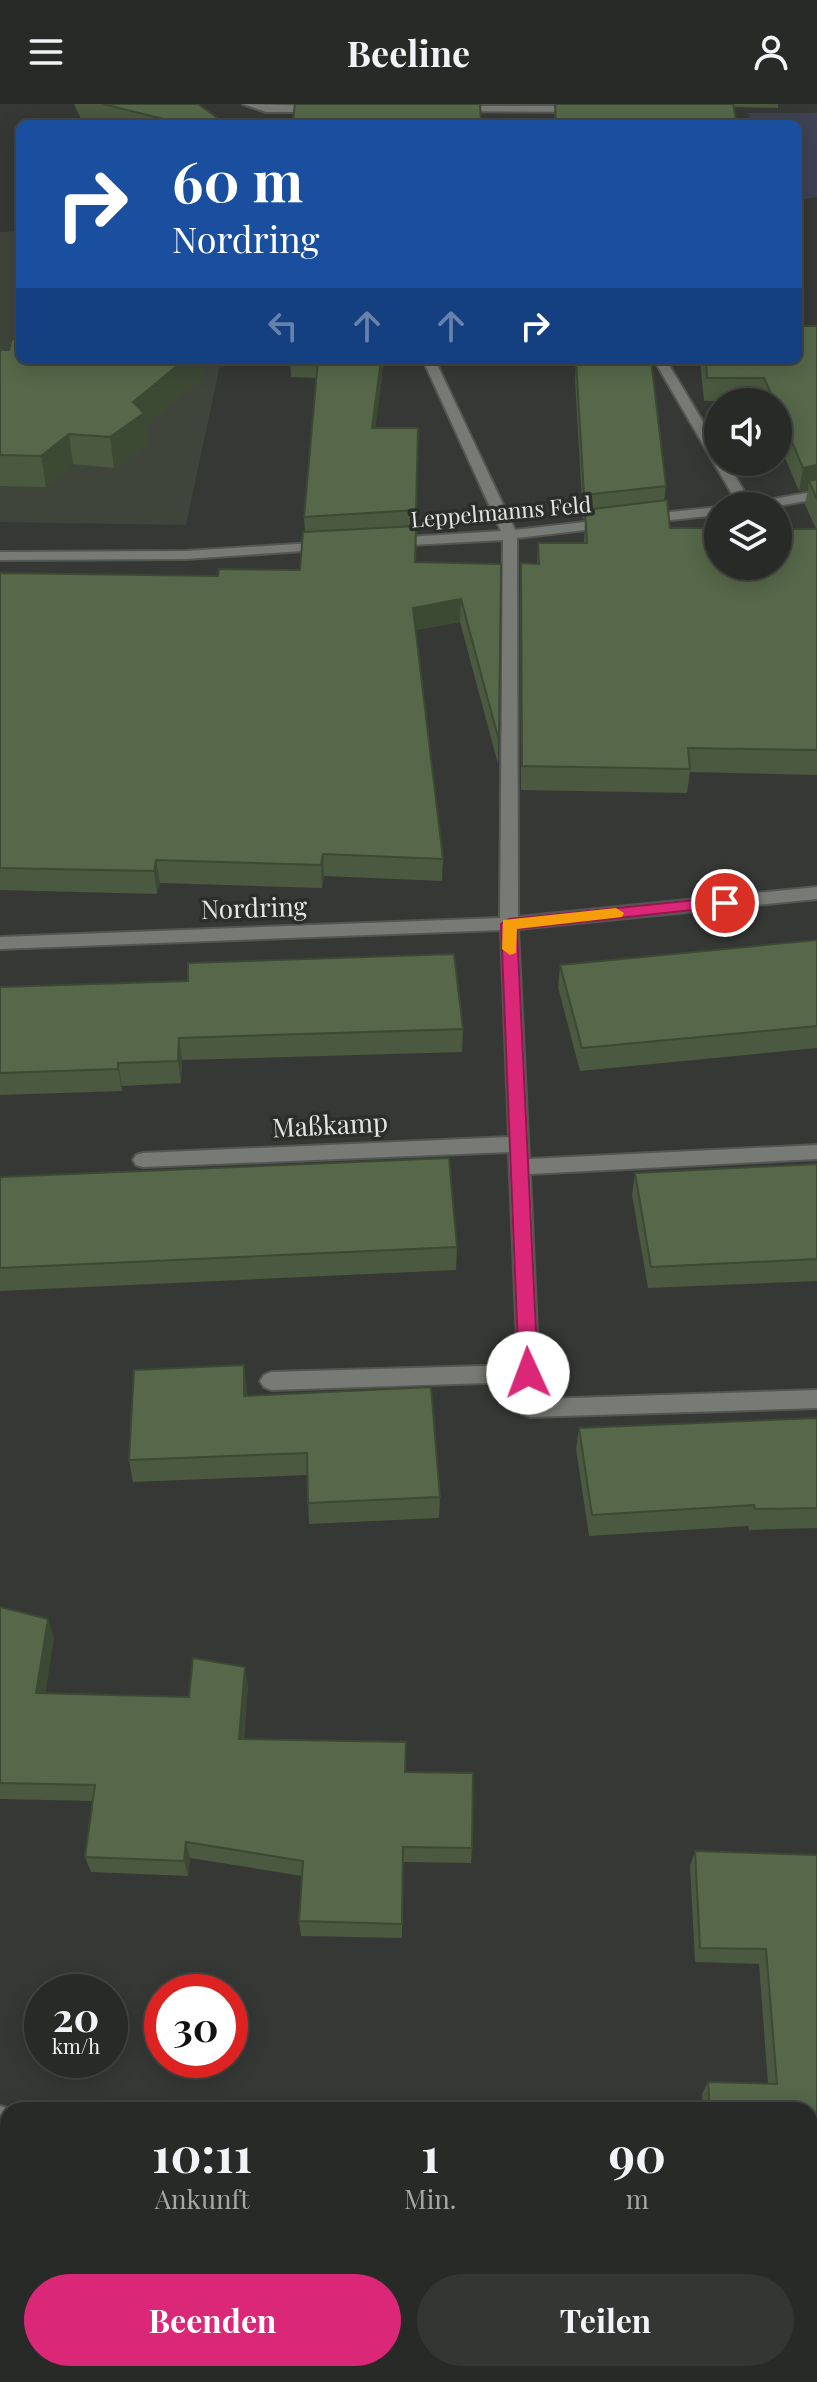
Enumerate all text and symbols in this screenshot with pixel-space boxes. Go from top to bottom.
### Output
text: Beeline [347,28,470,76]
icon: menu [24,30,68,74]
icon: person [749,30,793,74]
text: 60 m [172,142,303,217]
icon: right [40,152,144,256]
text: Nordring [172,214,319,262]
icon: left [261,304,305,348]
icon: ahead [345,304,389,348]
icon: ahead [429,304,473,348]
icon: right [513,304,557,348]
map controls [704,388,792,580]
button: sound [704,388,792,476]
street label: Leppelmanns Feld [409,488,593,534]
button: layers [704,492,792,580]
pin [691,869,759,937]
icon: arrive [703,881,747,925]
street label: Nordring [200,888,308,926]
street label: Maßkamp [271,1103,389,1145]
position arrow [486,1331,570,1415]
speed limit sign: 30 [144,1974,248,2078]
text: 20 [53,1989,99,2042]
text: km/h [52,2032,100,2059]
text: 10:11 [152,2121,252,2185]
text: 1 [421,2121,439,2185]
text: 90 [608,2121,666,2185]
text: Ankunft [155,2181,249,2216]
text: Min. [404,2181,456,2216]
text: m [626,2181,649,2216]
button: Beenden [24,2274,401,2366]
button: Teilen [417,2274,794,2366]

